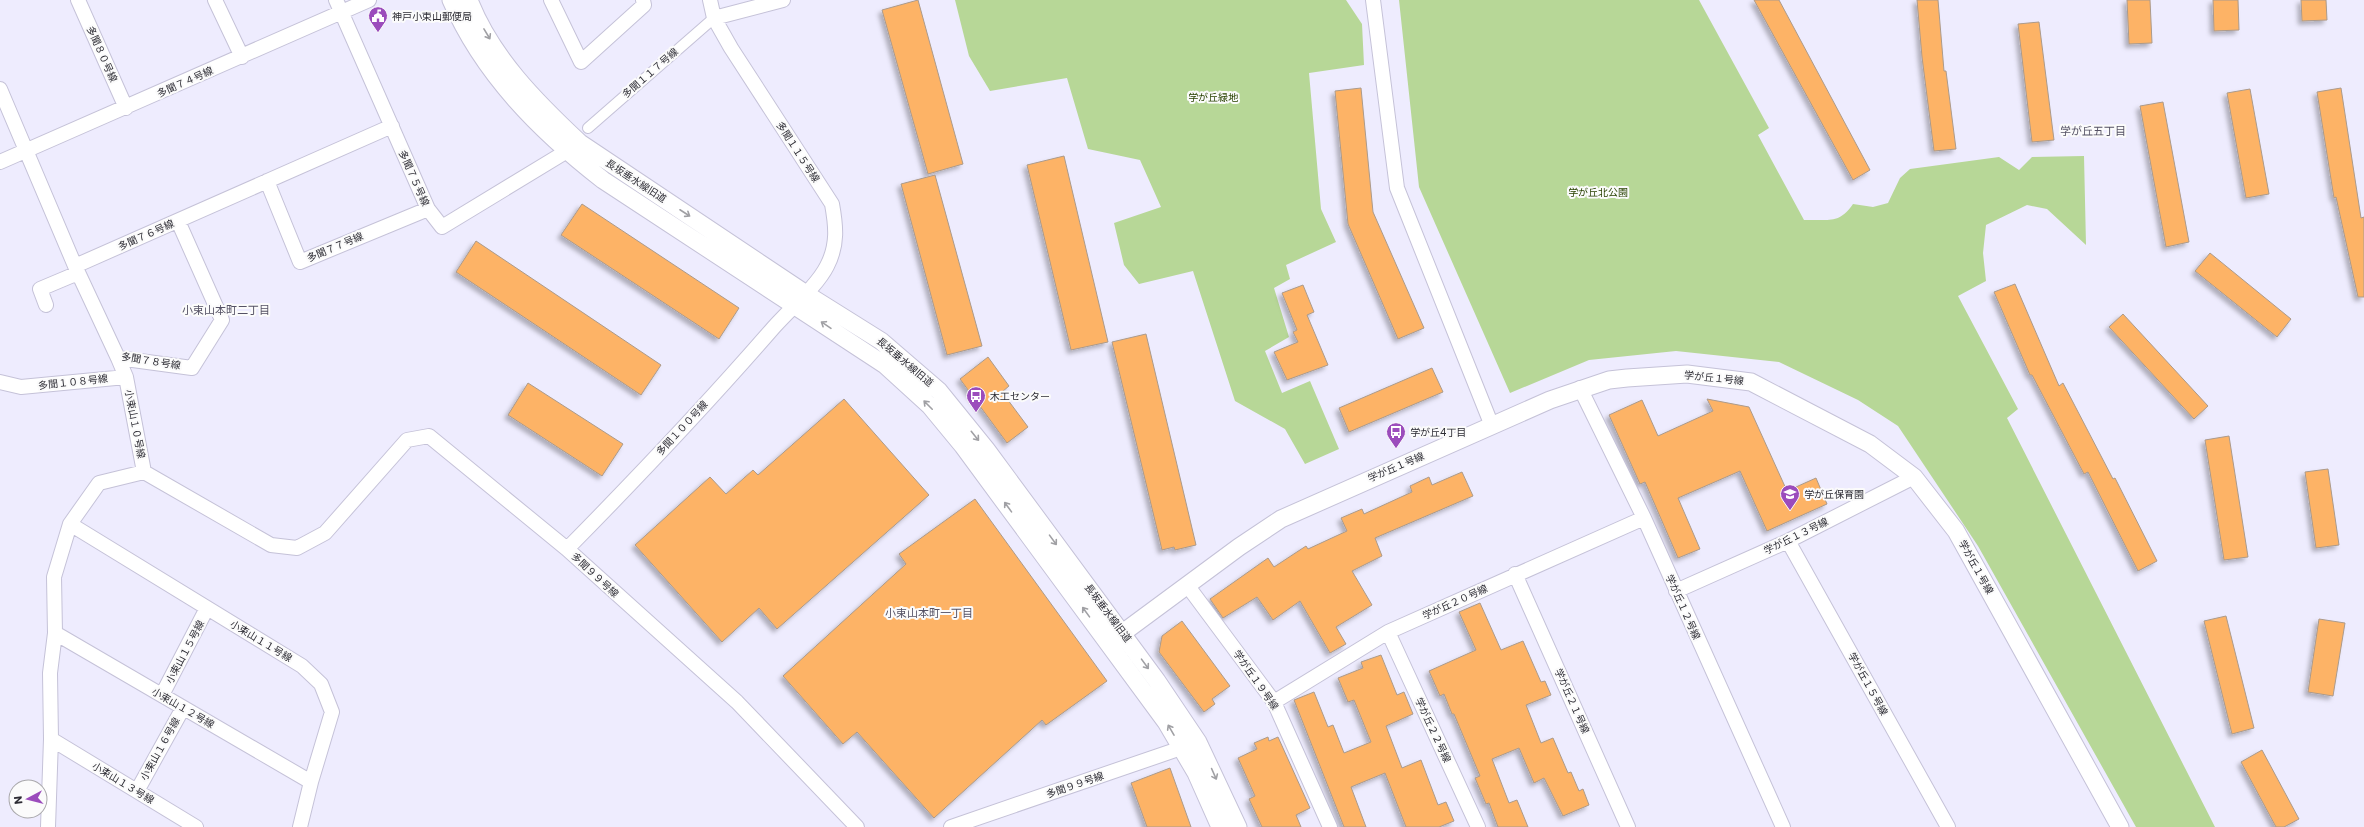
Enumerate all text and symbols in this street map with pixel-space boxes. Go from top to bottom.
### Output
public building icon: 神戸小束山郵便局 [367,5,389,33]
place label: 神戸小束山郵便局 [392,9,472,24]
street label: 多聞８０号線 [83,24,121,84]
one-way arrow [483,28,491,40]
street label: 多聞１１７号線 [619,44,681,102]
street label: 多聞７４号線 [155,63,215,101]
park label: 学が丘緑地 [1188,90,1239,105]
street label: 多聞１１５号線 [773,119,823,185]
district label: 学が丘五丁目 [2060,123,2126,139]
street label: 多聞７５号線 [395,148,433,208]
street label: 長坂垂水線旧道 [603,156,669,206]
park label: 学が丘北公園 [1568,185,1628,200]
one-way arrow [679,209,690,217]
street label: 多聞７６号線 [116,216,176,254]
street label: 多聞７７号線 [304,228,366,266]
district label: 小束山本町二丁目 [182,302,270,318]
one-way arrow [821,321,832,329]
street label: 長坂垂水線旧道 [873,334,937,390]
street label: 多聞７８号線 [120,349,182,373]
street label: 学が丘１号線 [1683,367,1745,389]
street label: 多聞１０８号線 [37,371,109,393]
bus stop icon: 木工センター [965,385,987,413]
street label: 小束山１０号線 [121,388,149,460]
place label: 木工センター [990,389,1050,404]
street label: 多聞１００号線 [653,397,711,459]
one-way arrow [923,400,933,410]
bus stop icon: 学が丘4丁目 [1385,421,1407,449]
place label: 学が丘4丁目 [1410,425,1466,440]
one-way arrow [971,430,979,441]
street label: 学が丘１号線 [1365,448,1427,486]
school or university icon: 学が丘保育園 [1779,483,1801,511]
place label: 学が丘保育園 [1804,487,1864,502]
one-way arrow [1004,502,1013,513]
street label: 学が丘１３号線 [1761,514,1831,558]
one-way arrow [1049,534,1057,545]
street label: 学が丘１号線 [1955,537,1997,597]
street label: 多聞９９号線 [568,549,622,601]
street label: 学が丘１２号線 [1662,572,1704,642]
street label: 長坂垂水線旧道 [1081,581,1135,645]
street label: 学が丘２０号線 [1420,581,1490,623]
district label: 小束山本町一丁目 [885,605,973,621]
one-way arrow [1082,606,1090,617]
street label: 小束山１１号線 [227,617,295,665]
street label: 小束山１５号線 [162,618,208,686]
street label: 学が丘１９号線 [1230,647,1282,713]
street label: 学が丘１５号線 [1844,650,1892,718]
one-way arrow [1141,659,1149,670]
street label: 学が丘２１号線 [1551,666,1593,736]
street label: 小束山１２号線 [149,684,217,732]
street label: 学が丘２２号線 [1411,695,1455,765]
street label: 小束山１６号線 [136,715,184,783]
one-way arrow [1167,724,1174,736]
street label: 小束山１３号線 [89,759,157,807]
street label: 多聞９９号線 [1044,768,1106,802]
one-way arrow [1211,768,1218,780]
north arrow [8,779,48,819]
text: N [10,795,27,805]

